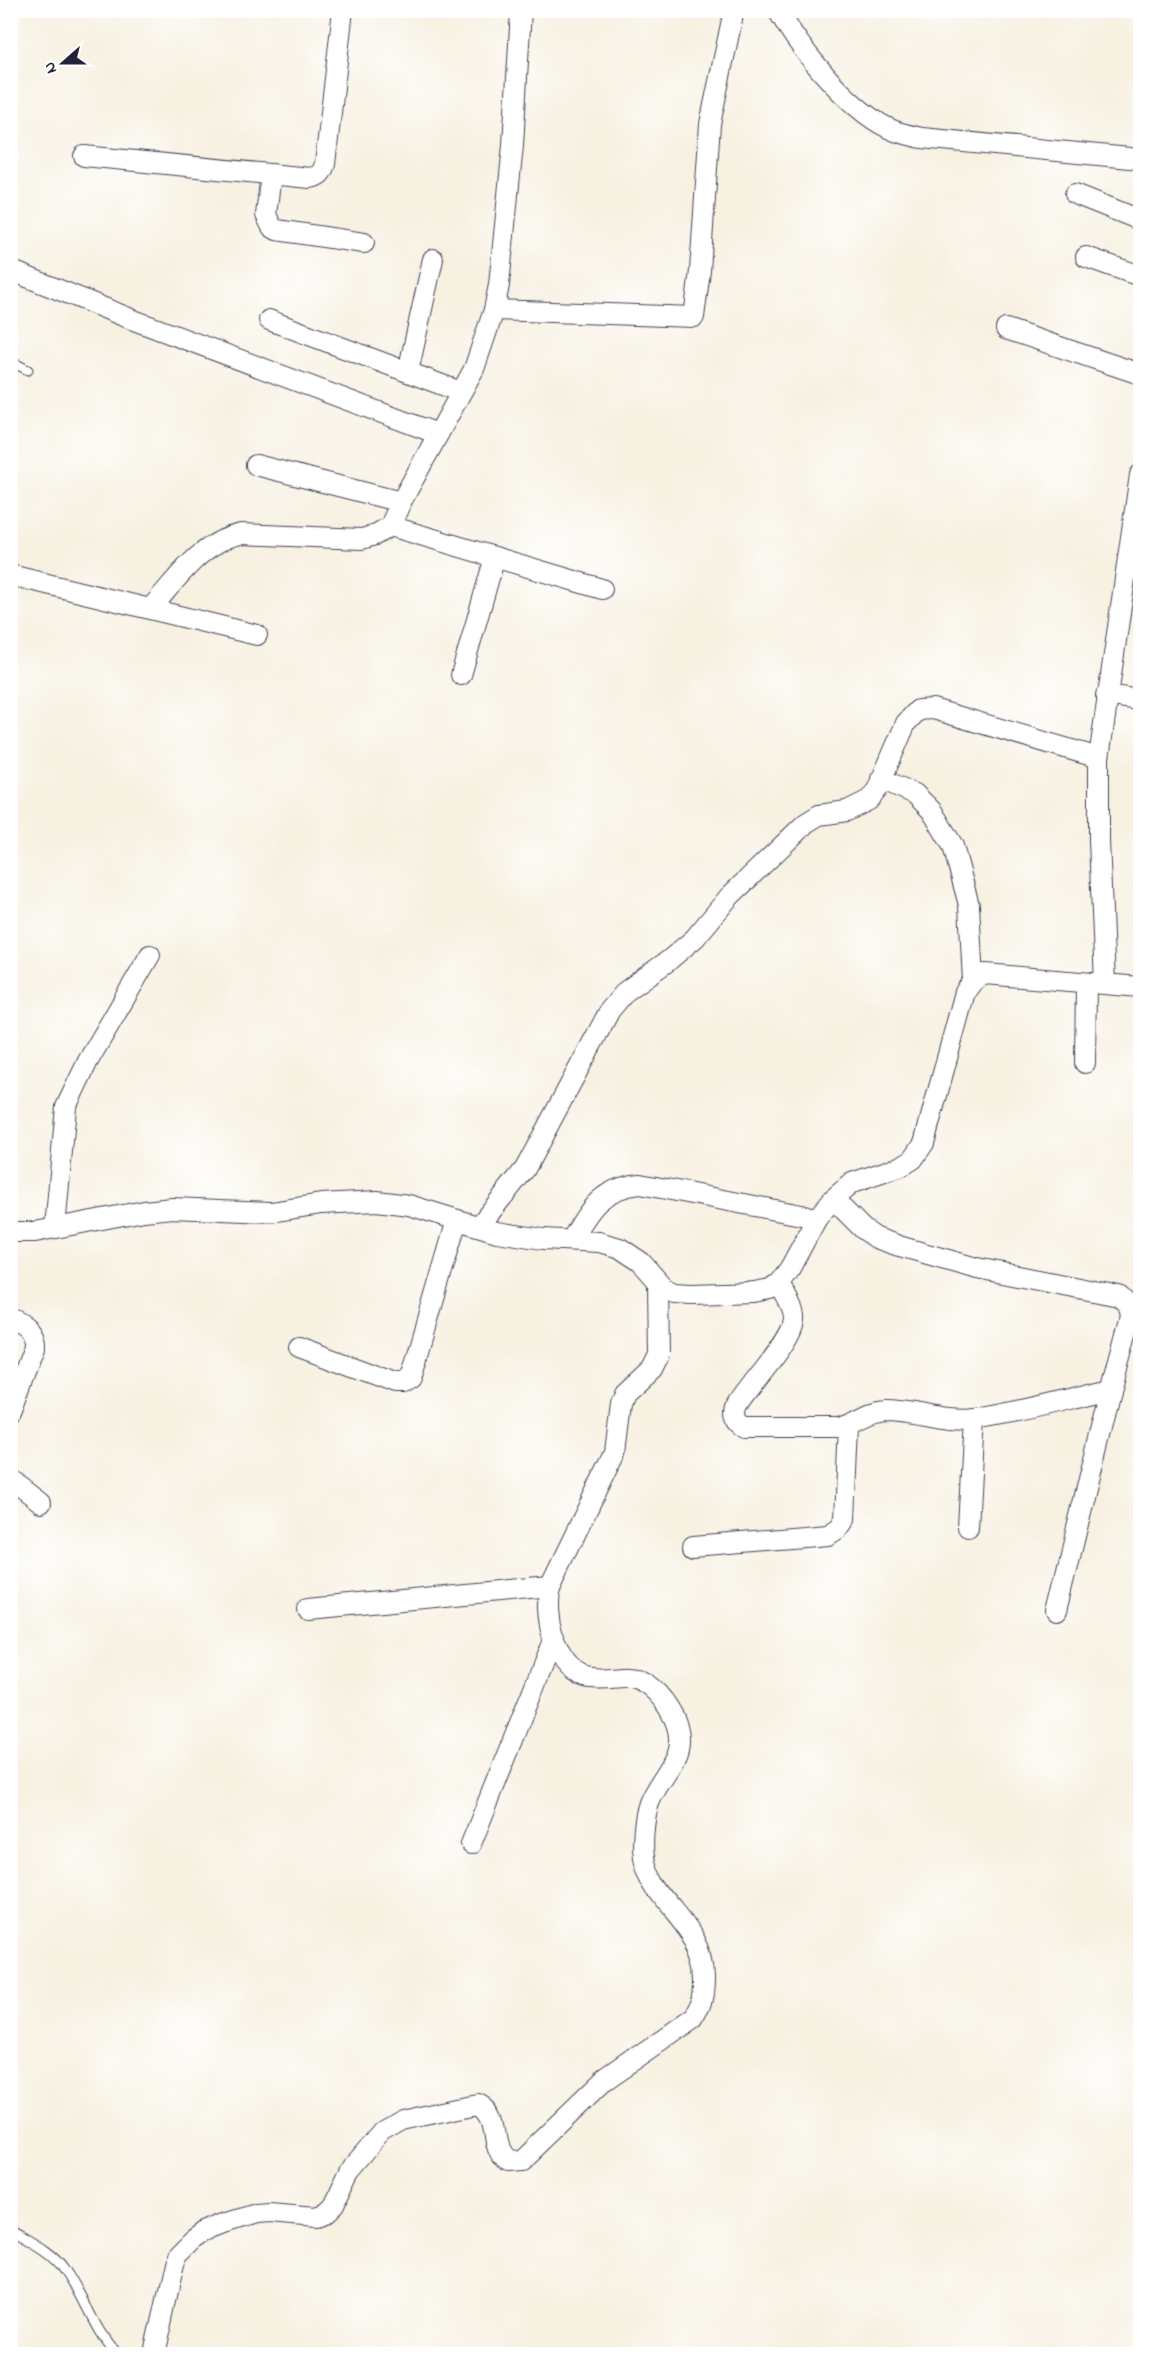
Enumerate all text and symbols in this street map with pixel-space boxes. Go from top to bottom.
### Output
north arrow [33,33,93,93]
text: N [38,58,64,77]

